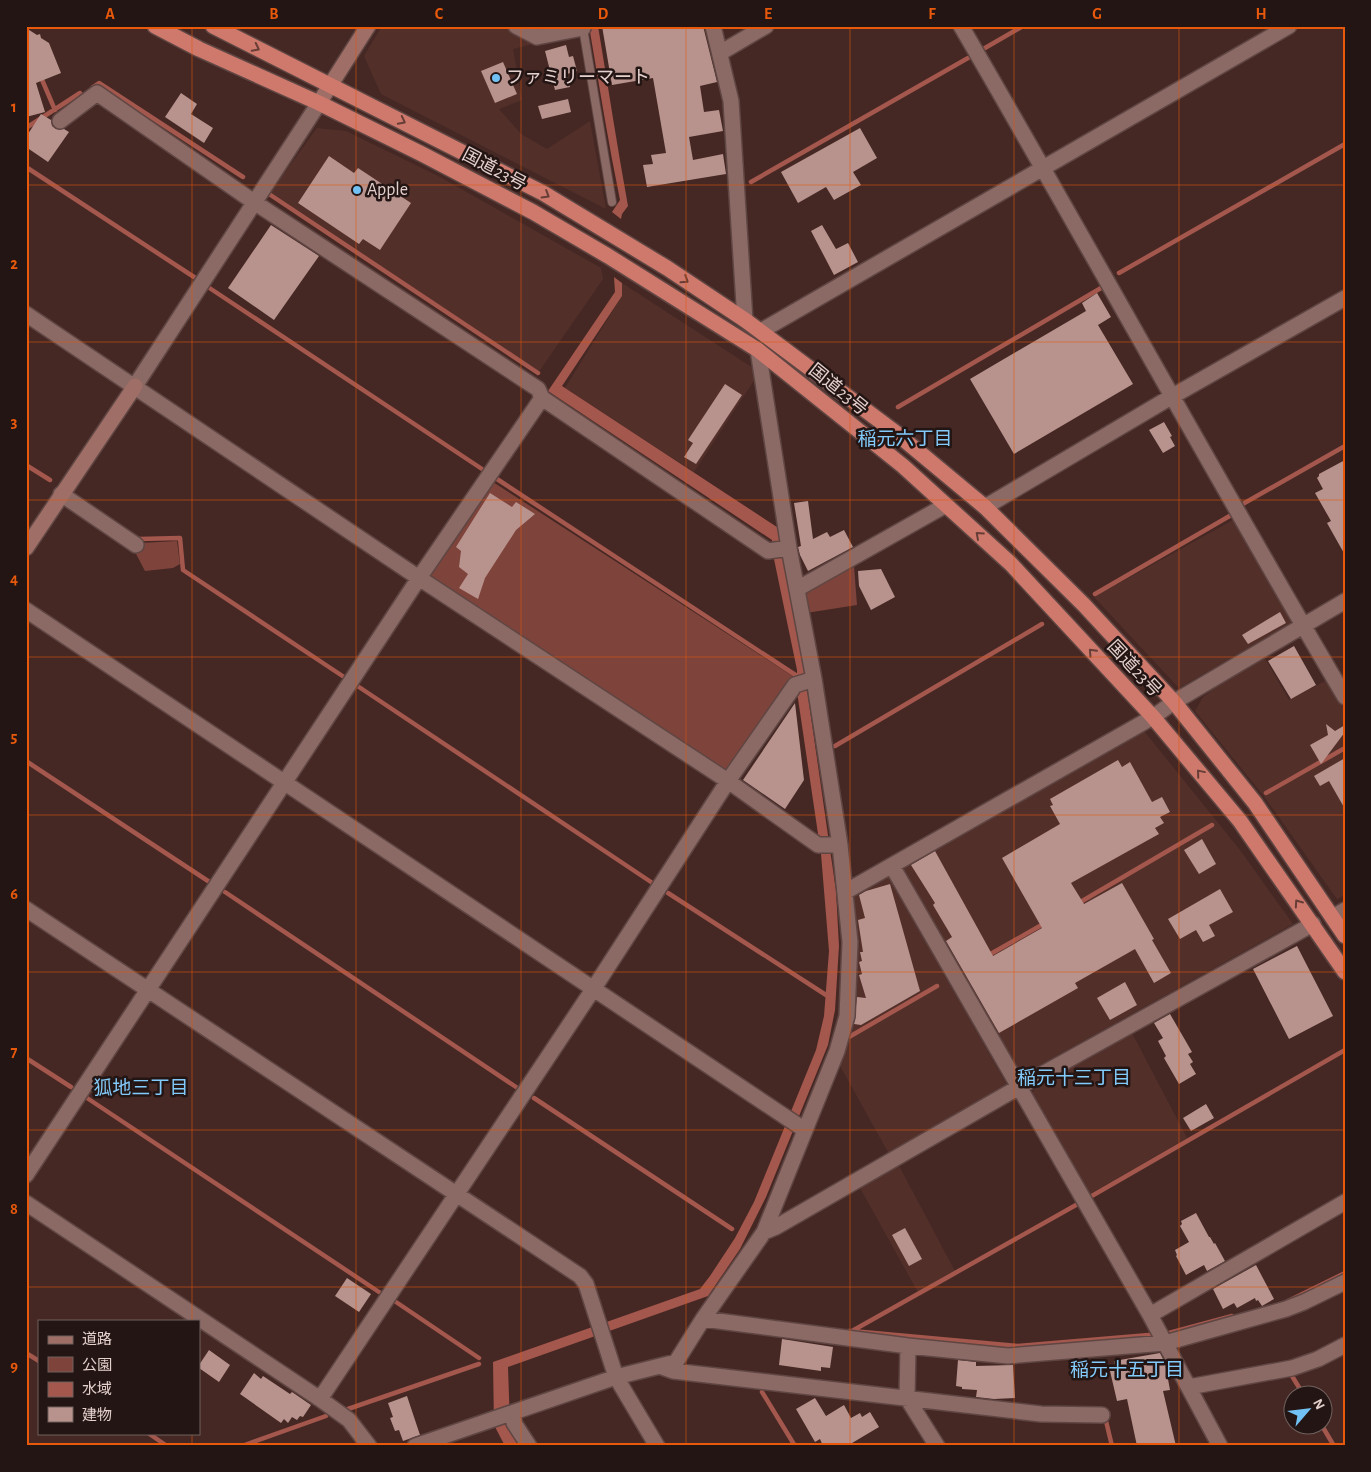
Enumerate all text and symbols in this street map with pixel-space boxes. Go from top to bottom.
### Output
text: A [105,6,115,22]
text: B [269,6,279,22]
text: C [435,6,444,22]
text: D [598,6,609,22]
text: E [764,6,772,22]
text: F [928,6,936,22]
text: G [1092,6,1102,22]
text: H [1255,6,1267,22]
one-way arrow [251,42,260,52]
place label: ファミリーマート [506,69,650,87]
marker: ファミリーマート [490,72,502,84]
text: 1 [11,99,17,115]
one-way arrow [396,115,405,125]
street label: 国道23号 [459,144,530,194]
place label: Apple [367,181,408,199]
marker: Apple [351,184,363,196]
one-way arrow [541,189,550,199]
text: 2 [10,256,18,272]
one-way arrow [679,274,688,283]
street label: 国道23号 [805,360,872,419]
text: 3 [11,414,18,430]
district label: 稲元六丁目 [857,428,953,449]
one-way arrow [975,532,984,541]
text: 4 [10,571,18,587]
street label: 国道23号 [1104,636,1166,701]
one-way arrow [1089,648,1098,657]
text: 5 [11,729,18,745]
one-way arrow [1196,770,1205,779]
text: 6 [10,886,18,902]
one-way arrow [1295,899,1304,909]
text: 7 [11,1044,18,1060]
district label: 稲元十三丁目 [1017,1067,1131,1088]
district label: 狐地三丁目 [93,1078,189,1098]
text: 8 [10,1201,18,1217]
legend [38,1320,200,1434]
text: 道路 [82,1331,112,1347]
text: 公園 [82,1357,112,1373]
text: 9 [10,1358,18,1374]
district label: 稲元十五丁目 [1070,1359,1184,1380]
text: 水域 [82,1381,112,1397]
north arrow [1284,1384,1334,1434]
text: N [1310,1397,1327,1412]
text: 建物 [82,1407,112,1423]

